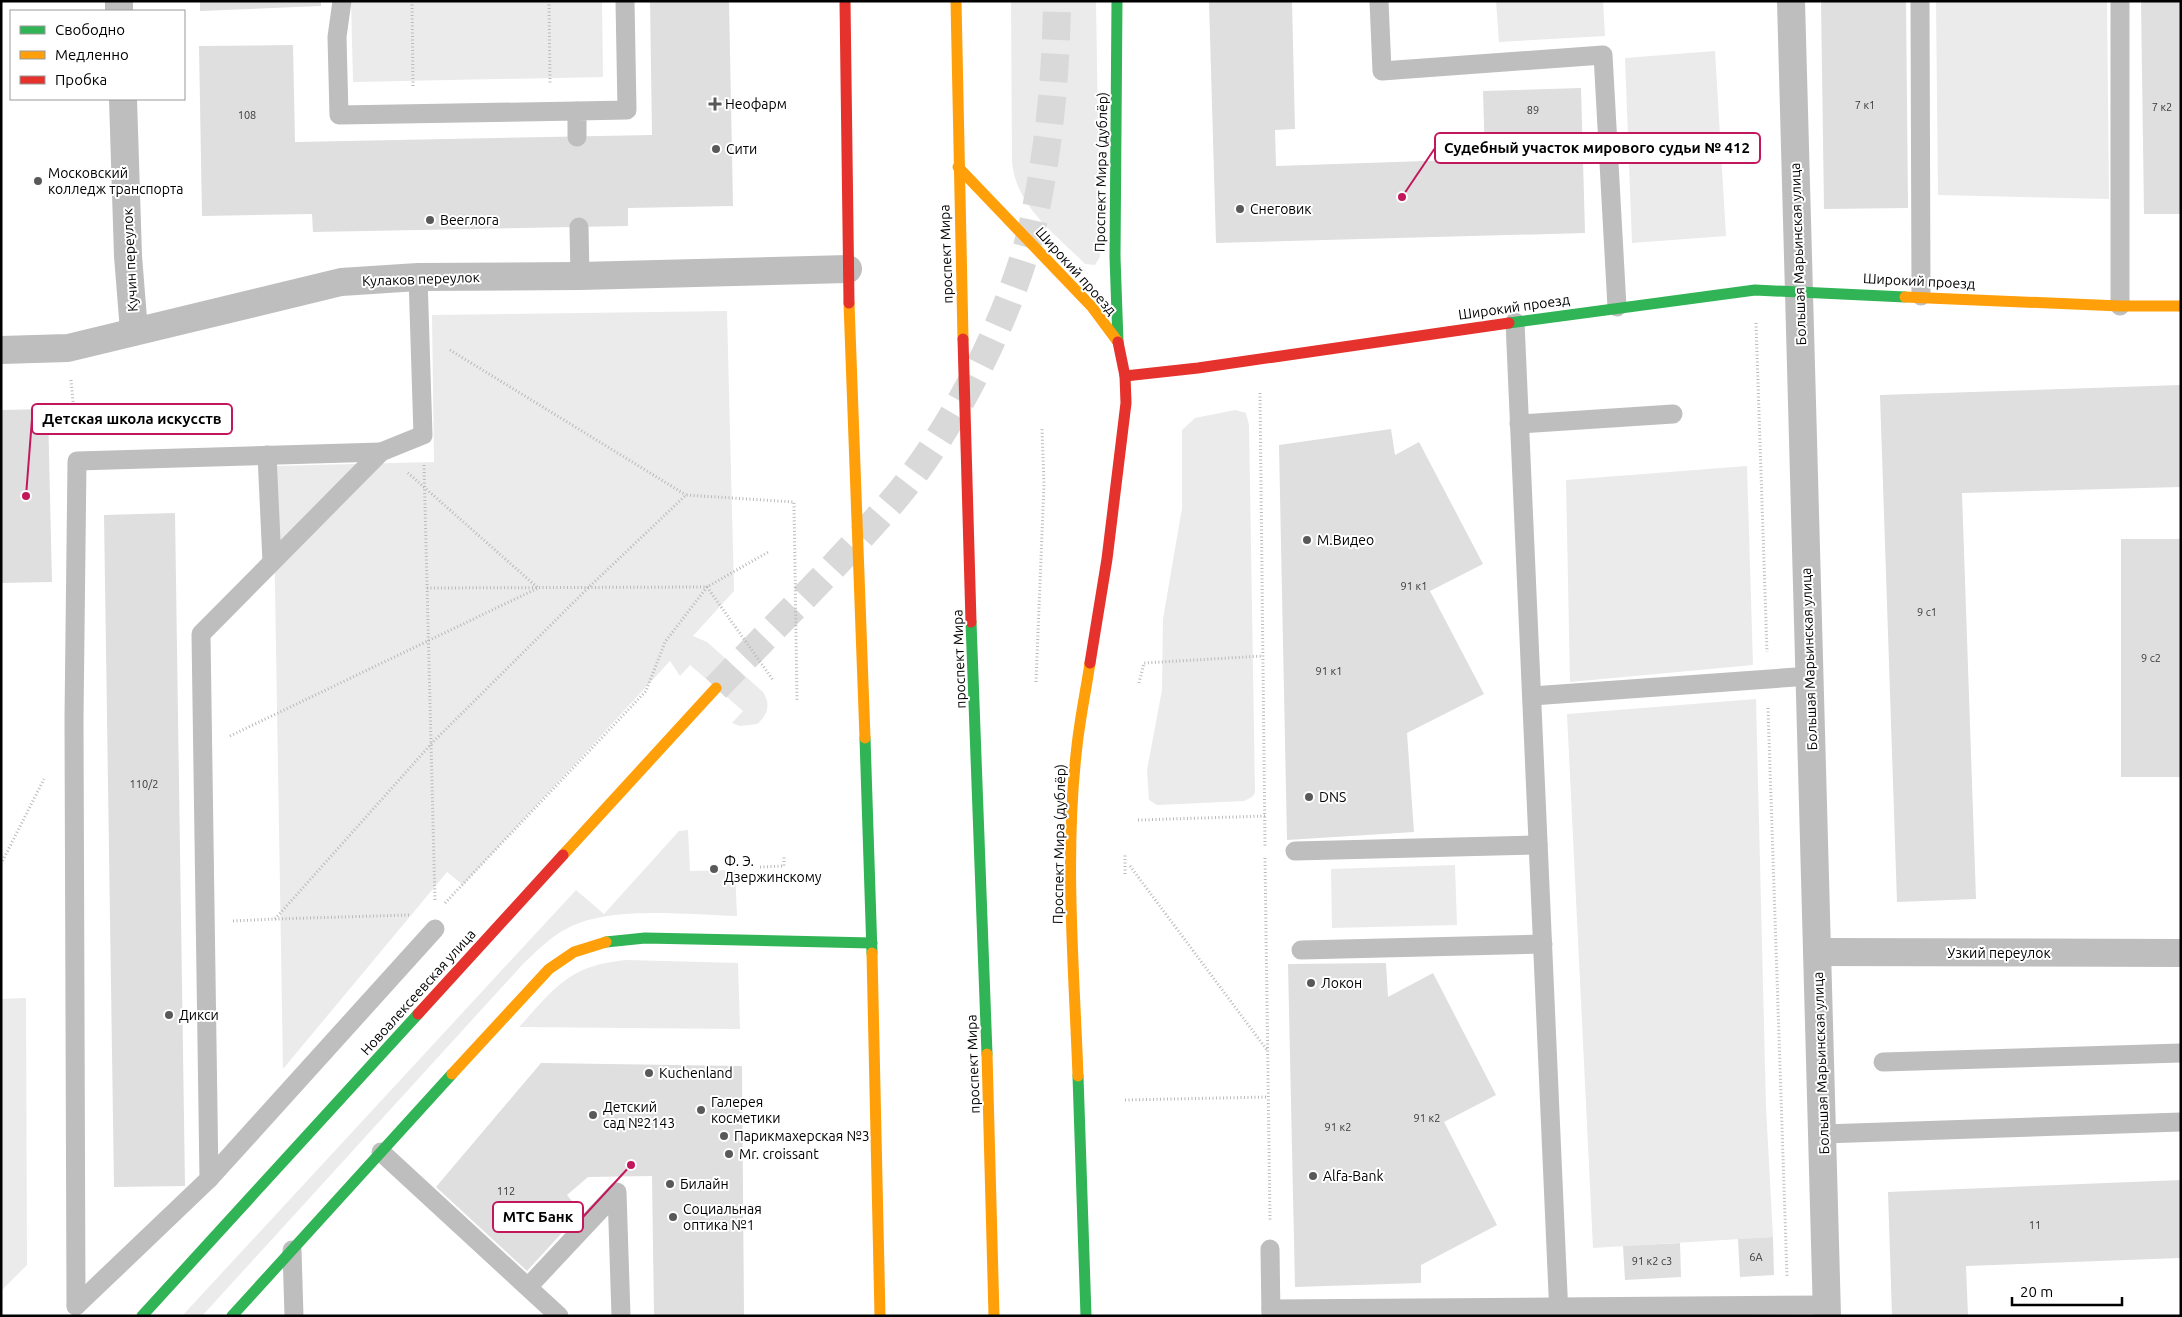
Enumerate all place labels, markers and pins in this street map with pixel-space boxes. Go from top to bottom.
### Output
place label: Неофарм [725,96,787,112]
marker: Неофарм [709,98,721,110]
callout: Судебный участок мирового судьи № 412 [1435,133,1760,163]
place label: Сити [726,141,757,157]
marker: Сити [710,143,722,155]
place label: Московский колледж транспорта [48,165,183,197]
marker: Московский колледж транспорта [32,175,44,187]
place label: Снеговик [1250,201,1312,217]
marker: Снеговик [1234,203,1246,215]
place label: Beerлога [440,212,499,228]
marker: Beerлога [424,214,436,226]
callout: Детская школа искусств [32,404,232,434]
place label: М.Видео [1317,532,1374,548]
marker: М.Видео [1301,534,1313,546]
place label: DNS [1319,789,1346,805]
marker: DNS [1303,791,1315,803]
place label: Ф. Э. Дзержинскому [724,853,822,885]
marker: Ф. Э. Дзержинскому [708,863,720,875]
place label: Локон [1321,975,1362,991]
marker: Локон [1305,977,1317,989]
place label: Дикси [179,1007,219,1023]
marker: Дикси [163,1009,175,1021]
place label: Kuchenland [659,1065,733,1081]
marker: Kuchenland [643,1067,655,1079]
place label: Галерея косметики [711,1094,781,1126]
place label: Детский сад №2143 [603,1099,675,1131]
marker: Галерея косметики [695,1104,707,1116]
marker: Детский сад №2143 [587,1109,599,1121]
place label: Парикмахерская №3 [734,1128,870,1144]
marker: Парикмахерская №3 [718,1130,730,1142]
place label: Mr. croissant [739,1146,819,1162]
marker: Mr. croissant [723,1148,735,1160]
place label: Alfa-Bank [1323,1168,1383,1184]
marker: Alfa-Bank [1307,1170,1319,1182]
place label: Билайн [680,1176,729,1192]
marker: Билайн [664,1178,676,1190]
place label: Социальная оптика №1 [683,1201,762,1233]
callout: МТС Банк [493,1202,583,1232]
marker: Социальная оптика №1 [667,1211,679,1223]

